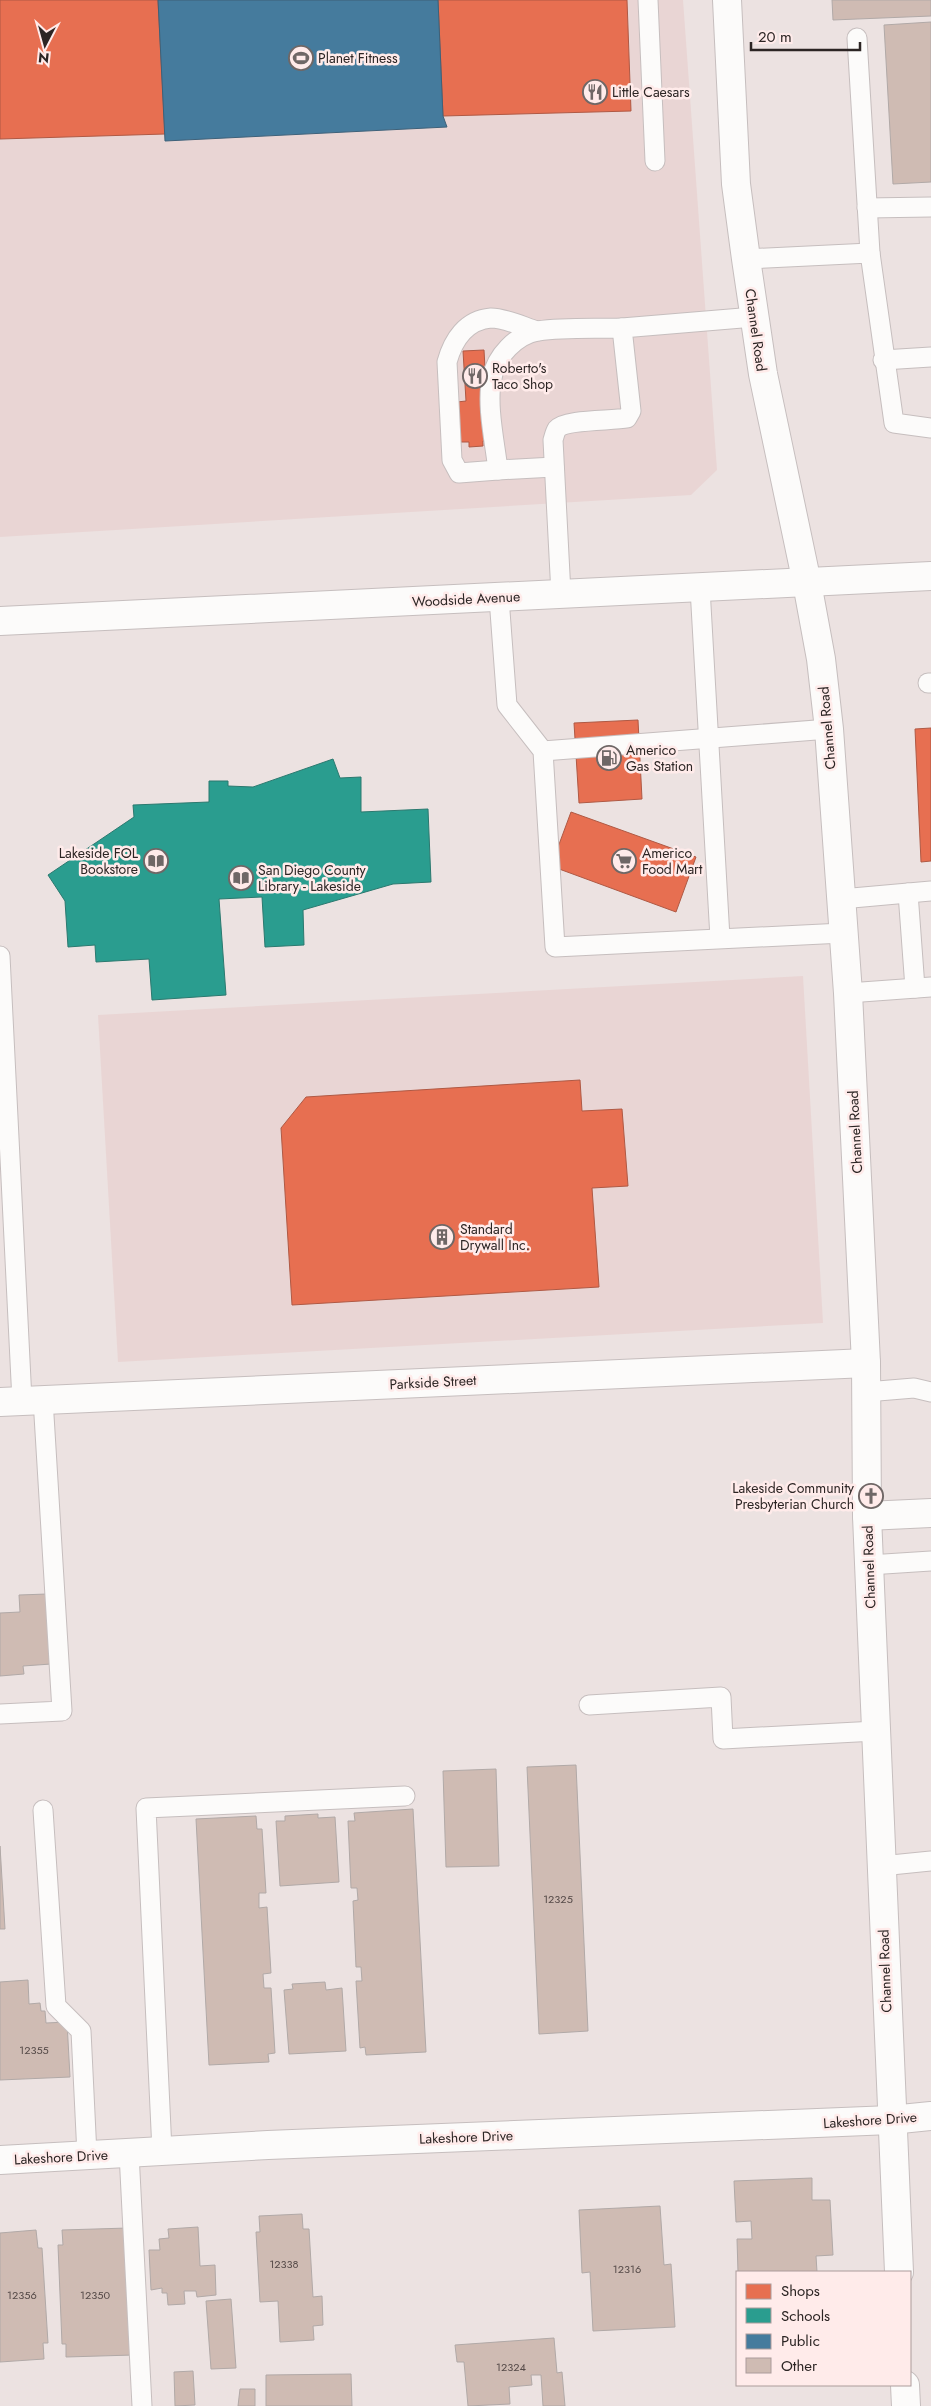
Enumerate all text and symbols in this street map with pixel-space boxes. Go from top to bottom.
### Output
north arrow [20,20,70,70]
scale bar [751,20,860,52]
text: 20 m [758,26,792,48]
sports icon: Planet Fitness [288,45,314,71]
text: N [37,47,50,68]
place label: Planet Fitness [318,48,398,68]
restaurant icon: Little Caesars [582,79,608,105]
place label: Little Caesars [612,82,690,102]
street label: Channel Road [740,287,772,373]
place label: Roberto's Taco Shop [492,358,553,394]
restaurant icon: Roberto's Taco Shop [462,363,488,389]
street label: Woodside Avenue [411,586,521,612]
street label: Channel Road [813,686,841,770]
place label: Americo Gas Station [626,740,693,776]
fuel station icon: Americo Gas Station [596,745,622,771]
place label: Lakeside FOL Bookstore [59,843,139,879]
place label: Americo Food Mart [642,843,703,879]
library icon: Lakeside FOL Bookstore [143,848,169,874]
supermarket icon: Americo Food Mart [611,848,637,874]
place label: San Diego County Library - Lakeside [258,860,366,896]
library icon: San Diego County Library - Lakeside [228,865,254,891]
street label: Channel Road [843,1090,867,1174]
place label: Standard Drywall Inc. [460,1219,530,1255]
building icon: Standard Drywall Inc. [429,1224,455,1250]
street label: Parkside Street [389,1370,478,1394]
place label: Lakeside Community Presbyterian Church [732,1478,855,1514]
church icon: Lakeside Community Presbyterian Church [858,1483,884,1509]
street label: Channel Road [858,1525,880,1609]
house number: 12325 [543,1891,573,1907]
street label: Channel Road [874,1929,896,2013]
house number: 12355 [19,2042,49,2058]
street label: Lakeshore Drive [822,2107,918,2133]
street label: Lakeshore Drive [419,2125,513,2149]
street label: Lakeshore Drive [14,2145,108,2169]
house number: 12338 [269,2256,299,2272]
house number: 12316 [613,2261,641,2277]
legend [736,2271,911,2386]
text: Shops [781,2280,820,2302]
house number: 12356 [7,2287,37,2303]
house number: 12350 [80,2287,110,2303]
text: Schools [781,2305,830,2327]
text: Public [781,2330,820,2352]
text: Other [781,2355,818,2377]
house number: 12324 [496,2359,527,2375]

